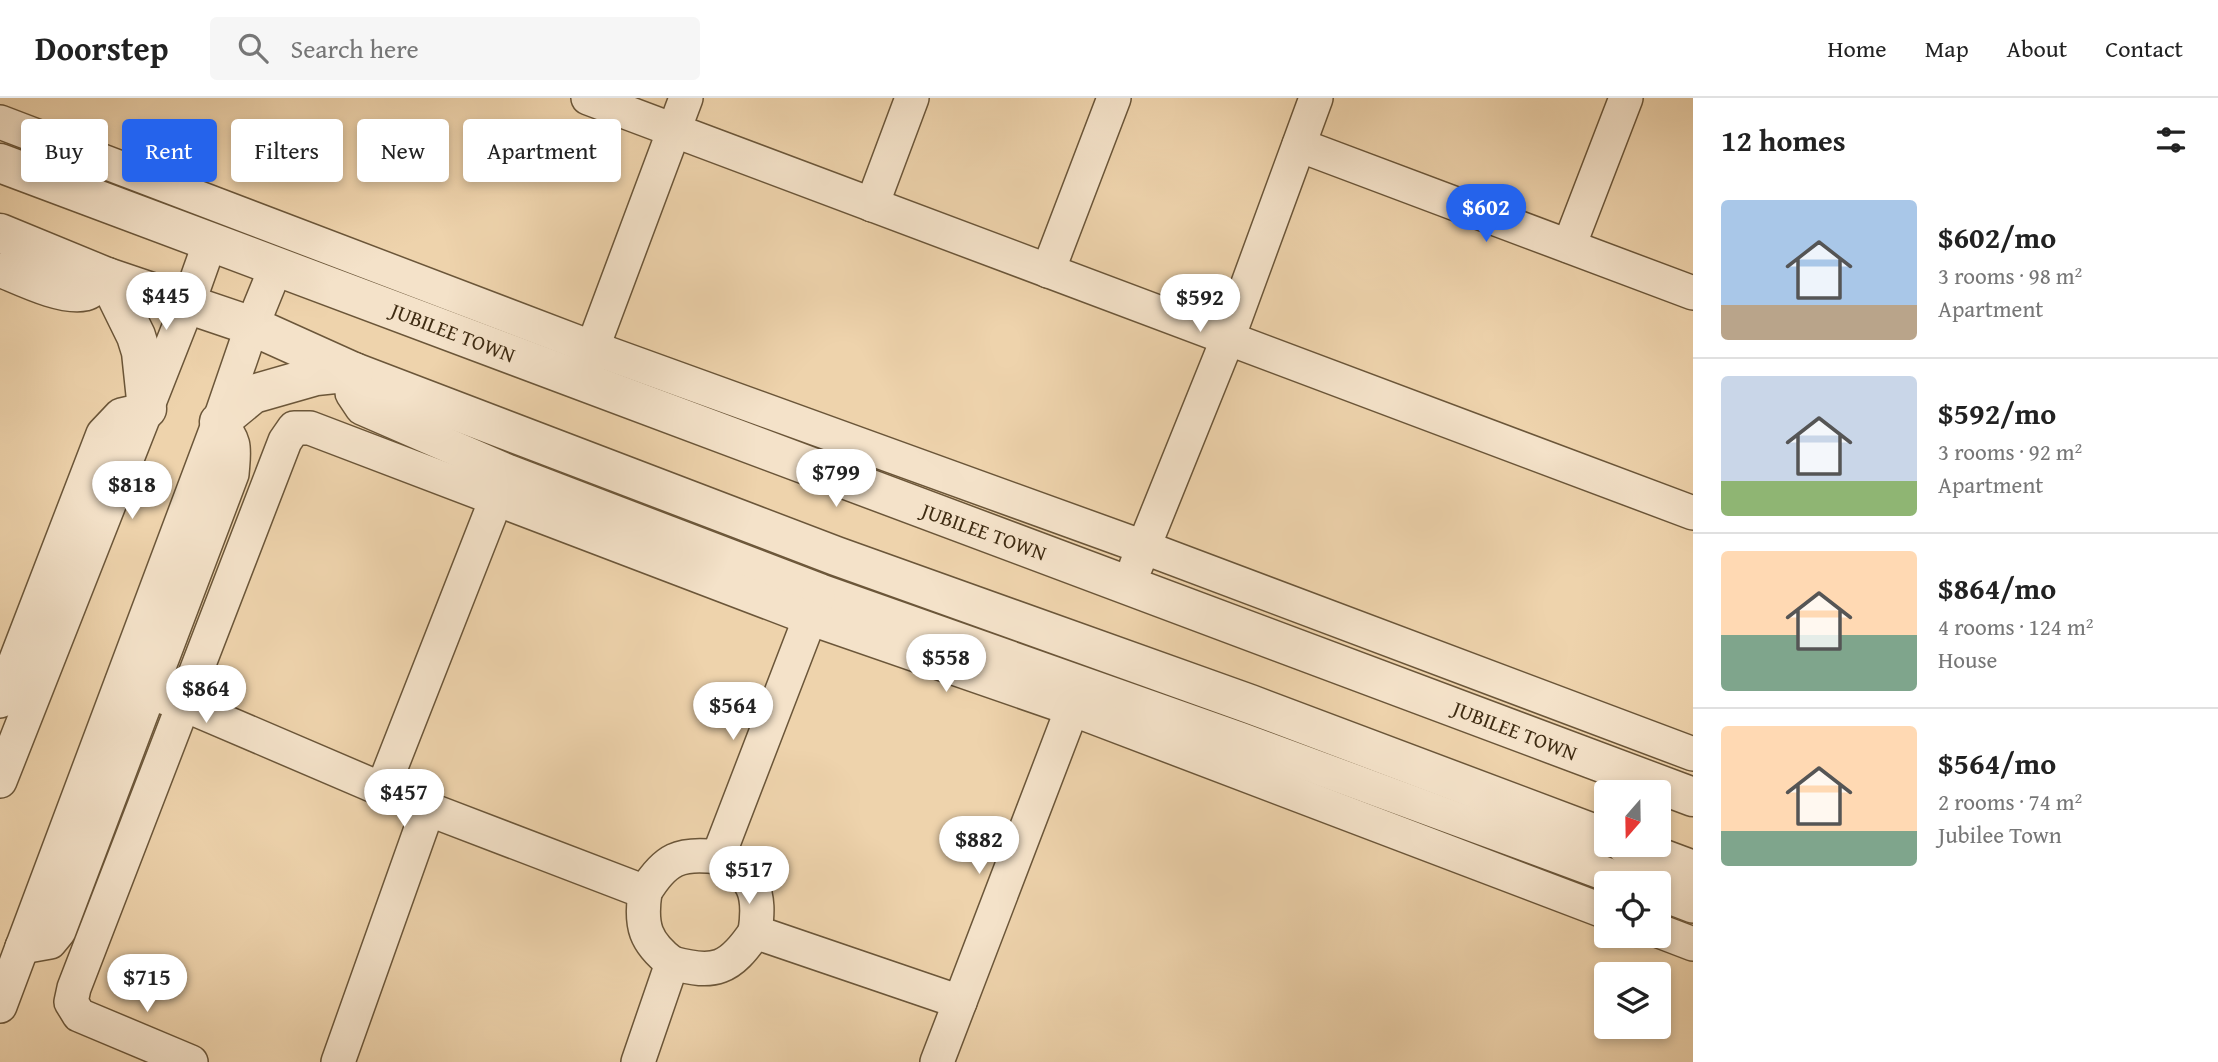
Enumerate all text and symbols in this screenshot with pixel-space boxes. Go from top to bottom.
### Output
search box [210,17,700,80]
text: Doorstep [35,24,168,72]
icon: search [234,29,272,67]
text: Search here [290,29,419,68]
text: Home [1828,31,1887,66]
text: Map [1925,31,1969,66]
text: About [2007,31,2067,66]
text: Contact [2105,31,2183,66]
text: 12 homes [1721,118,1846,162]
chip: Buy [21,119,108,182]
chip: Rent [122,119,217,182]
chip: Filters [231,119,343,182]
chip: New [357,119,449,182]
chip: Apartment [463,119,621,182]
icon: filters [2152,121,2190,159]
pin: $602 [1445,184,1527,244]
text: $602 [1462,190,1510,223]
text: $602/mo [1938,215,2056,259]
icon: home [1777,228,1861,312]
text: 3 rooms · 98 m² [1938,259,2082,292]
pin: $445 [125,272,207,332]
pin: $592 [1159,274,1241,334]
text: $445 [142,278,190,311]
text: $592 [1176,280,1224,313]
text: Apartment [1938,292,2043,325]
street label: JUBILEE TOWN [384,294,520,371]
text: $592/mo [1938,391,2056,435]
icon: home [1777,404,1861,488]
text: 3 rooms · 92 m² [1938,435,2082,468]
pin: $799 [795,450,877,509]
text: $799 [812,455,860,488]
pin: $818 [91,462,173,521]
text: $818 [108,467,156,500]
text: Apartment [1938,468,2043,501]
street label: JUBILEE TOWN [914,494,1051,569]
text: $864/mo [1938,566,2056,610]
icon: home [1777,579,1861,663]
text: 4 rooms · 124 m² [1938,610,2093,643]
pin: $558 [905,634,987,694]
text: $558 [922,640,970,673]
text: House [1938,643,1997,676]
pin: $864 [165,666,247,725]
text: $864 [182,671,230,704]
pin: $564 [692,682,774,742]
text: $564 [709,688,757,721]
street label: JUBILEE TOWN [1446,692,1582,769]
text: $564/mo [1938,741,2056,785]
icon: home [1777,754,1861,838]
pin: $457 [363,770,445,829]
text: $457 [380,775,428,808]
north arrow [1594,780,1671,858]
map controls [1594,780,1671,1039]
text: 2 rooms · 74 m² [1938,785,2082,818]
pin: $882 [938,816,1020,876]
text: Jubilee Town [1938,818,2062,851]
text: $882 [955,822,1003,855]
pin: $517 [708,846,790,906]
text: $517 [725,852,773,885]
button: locate [1594,871,1671,948]
pin: $715 [106,954,188,1014]
text: $715 [123,960,171,993]
button: layers [1594,962,1671,1039]

